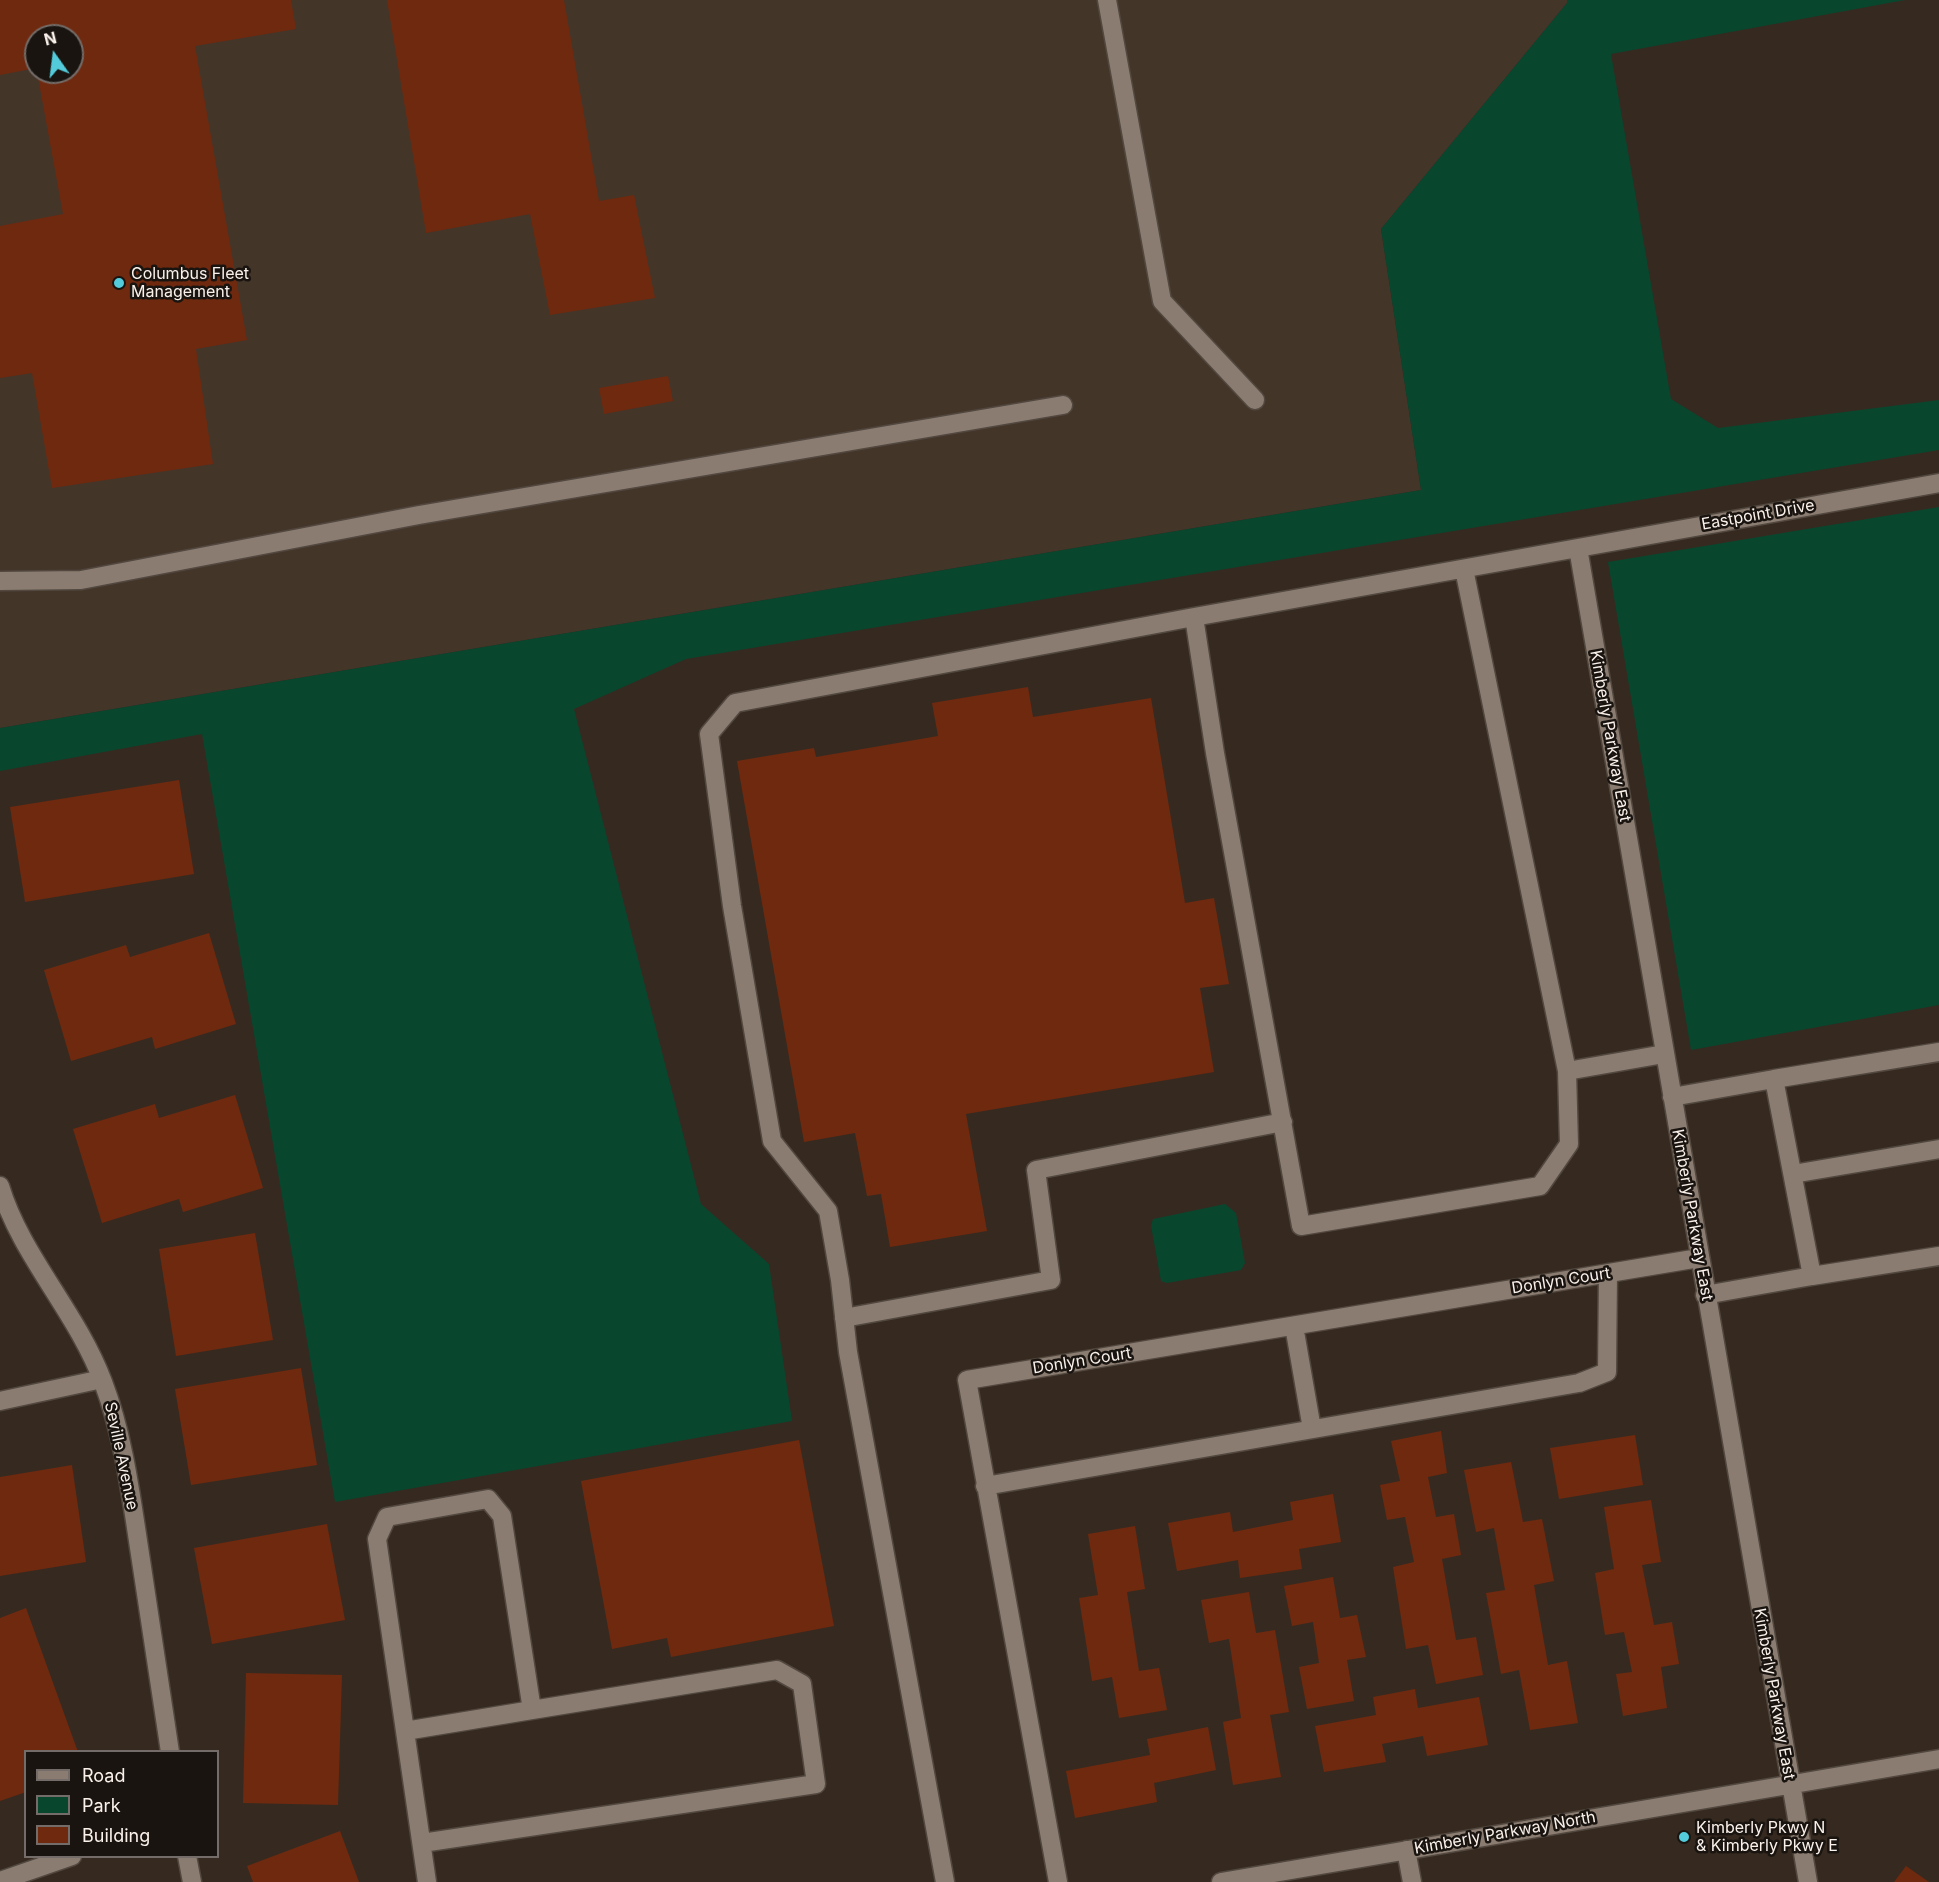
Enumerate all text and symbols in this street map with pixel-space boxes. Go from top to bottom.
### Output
north arrow [24,24,84,84]
text: N [42,27,58,50]
place label: Columbus Fleet Management [131,264,249,302]
marker: Columbus Fleet Management [112,276,126,290]
street label: Eastpoint Drive [1700,496,1816,534]
street label: Kimberly Parkway East [1585,649,1635,823]
street label: Kimberly Parkway East [1667,1128,1717,1302]
street label: Donlyn Court [1510,1264,1612,1298]
street label: Donlyn Court [1031,1344,1133,1378]
street label: Seville Avenue [100,1400,142,1512]
street label: Kimberly Parkway East [1749,1607,1799,1781]
legend [24,1750,219,1858]
text: Road [82,1765,125,1786]
text: Park [82,1795,121,1816]
street label: Kimberly Parkway North [1413,1808,1597,1858]
place label: Kimberly Pkwy N & Kimberly Pkwy E [1696,1818,1838,1856]
text: Building [82,1825,150,1846]
marker: Kimberly Pkwy N & Kimberly Pkwy E [1677,1830,1691,1844]

